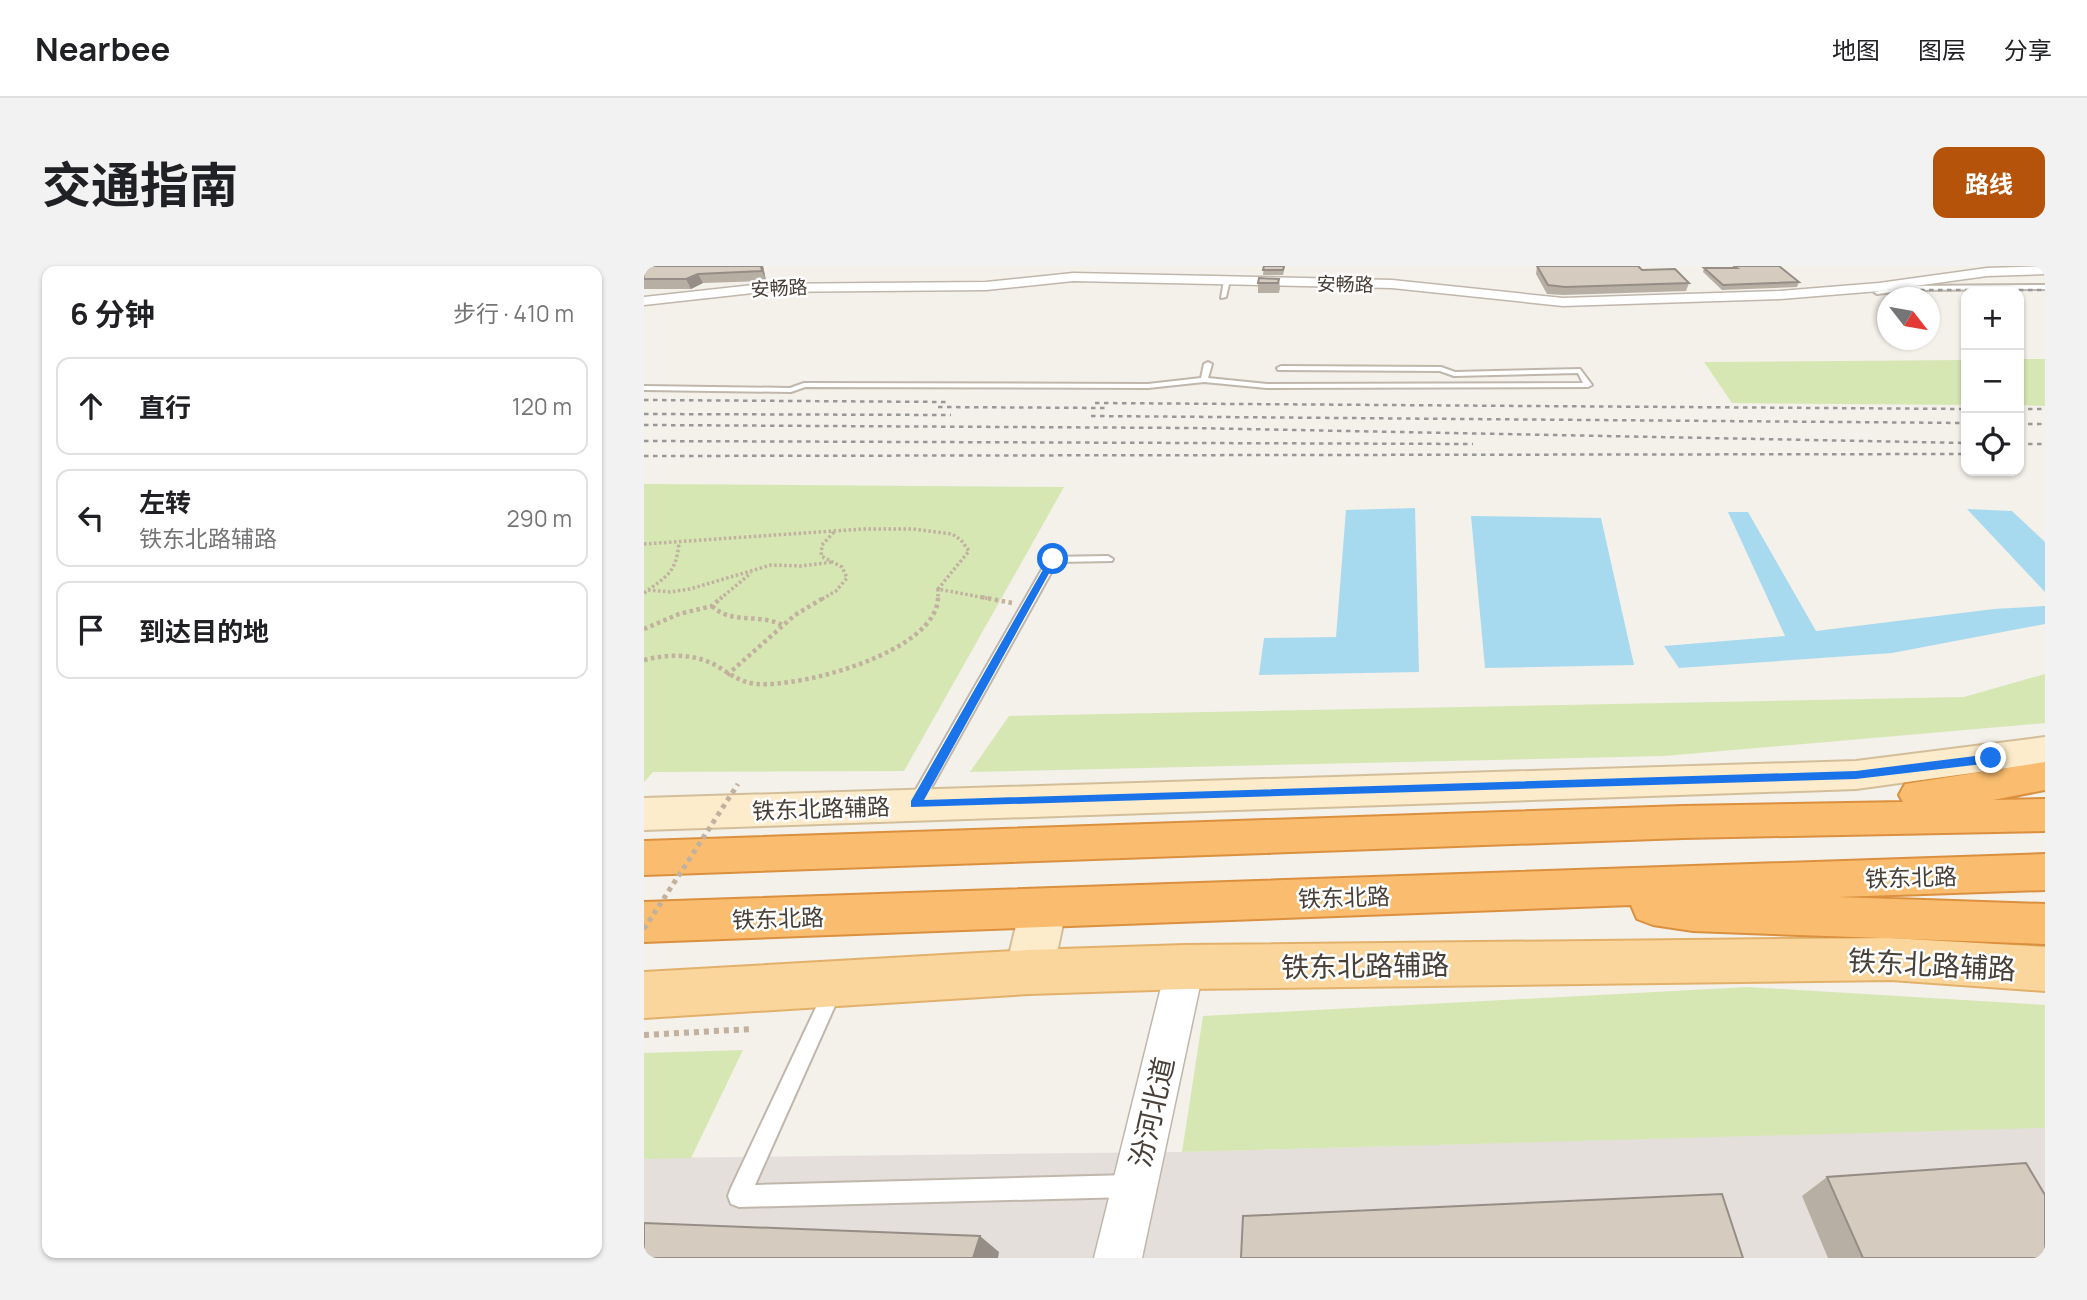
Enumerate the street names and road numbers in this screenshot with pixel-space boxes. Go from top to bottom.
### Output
street label: 安畅路 [1316,271,1374,297]
street label: 安畅路 [750,274,808,302]
street label: 铁东北路辅路 [751,790,891,826]
street label: 铁东北路 [1864,859,1958,895]
street label: 铁东北路 [1297,879,1391,915]
street label: 铁东北路 [731,900,825,936]
street label: 铁东北路辅路 [1847,941,2017,987]
street label: 铁东北路辅路 [1281,945,1449,985]
street label: 汾河北道 [1120,1053,1182,1171]

